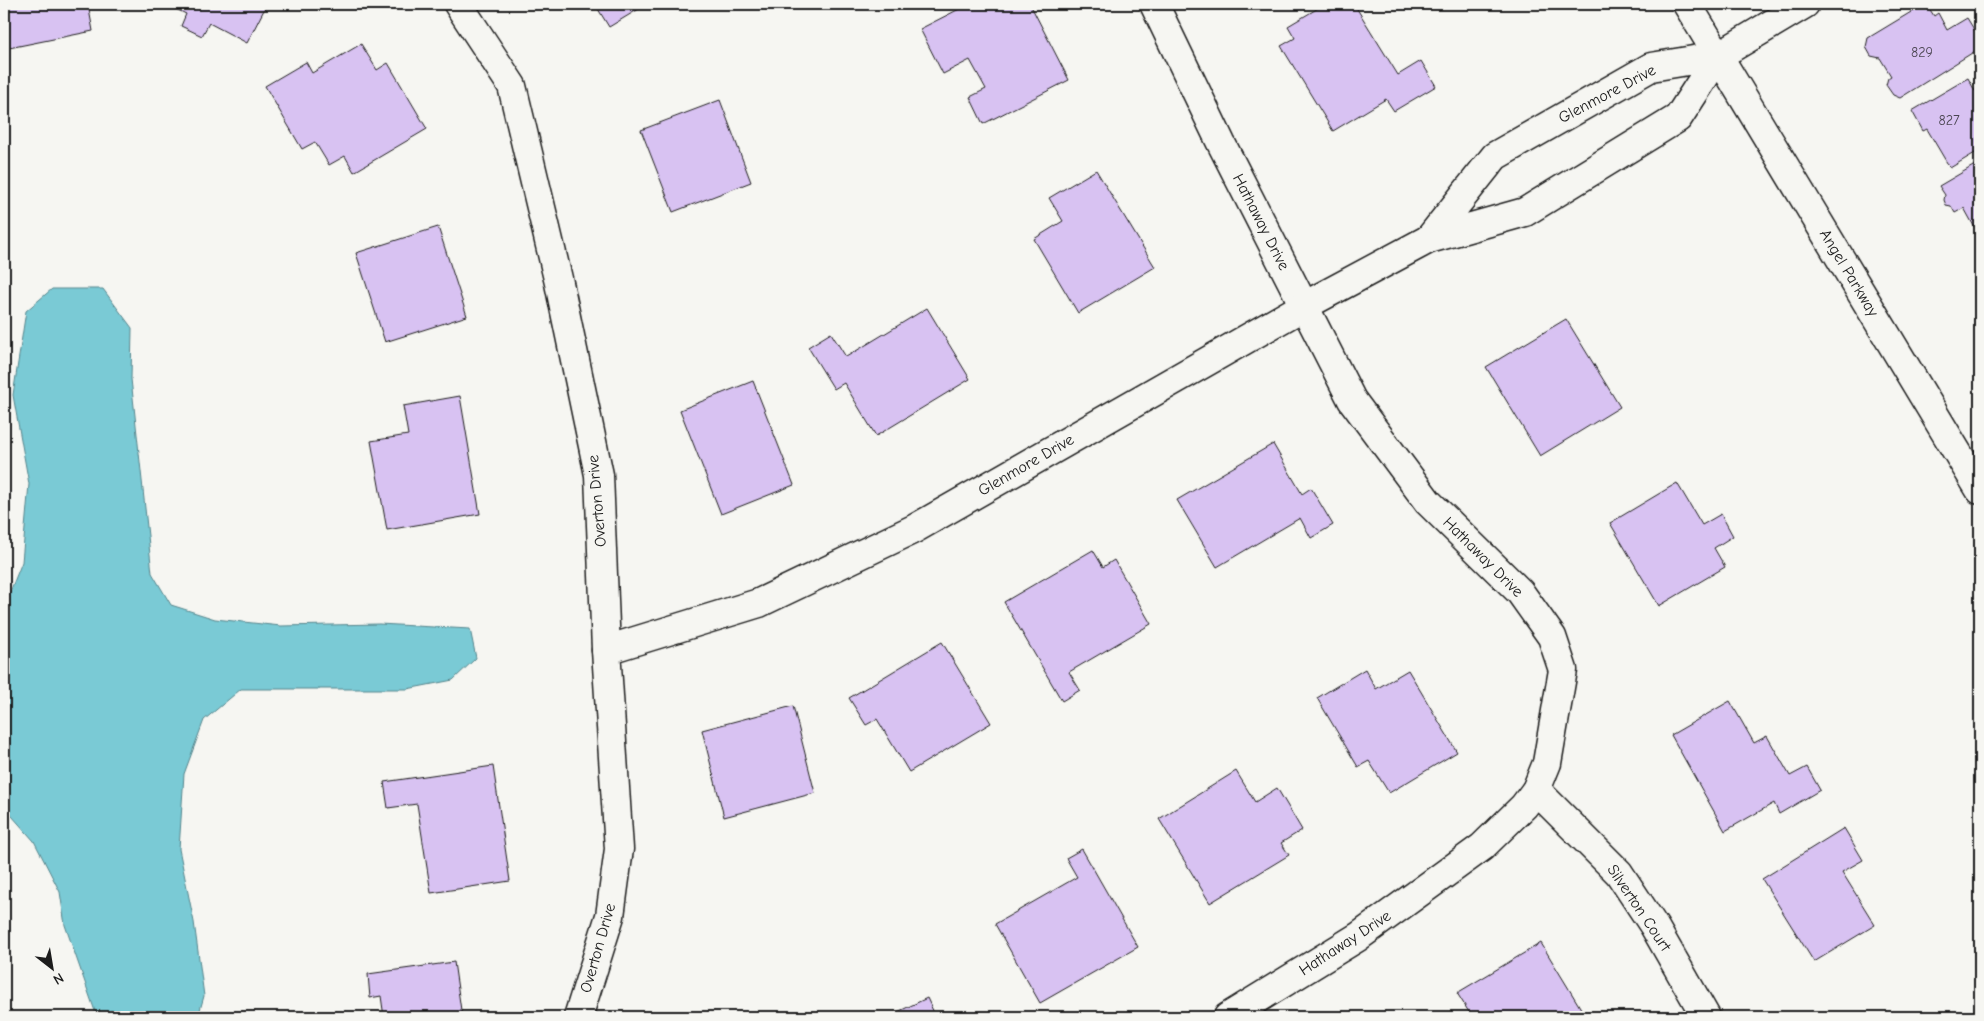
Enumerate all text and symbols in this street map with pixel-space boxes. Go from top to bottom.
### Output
house number: 829 [1911,44,1933,61]
street label: Glenmore Drive [1555,61,1659,127]
house number: 827 [1938,112,1960,129]
street label: Hathaway Drive [1229,171,1293,273]
street label: Angel Parkway [1816,226,1883,321]
street label: Glenmore Drive [975,430,1077,500]
street label: Overton Drive [584,454,610,548]
street label: Hathaway Drive [1439,513,1527,601]
street label: Silverton Court [1603,861,1675,955]
street label: Overton Drive [577,901,619,995]
street label: Hathaway Drive [1296,907,1394,979]
north arrow [28,944,78,994]
text: N [50,969,67,988]

